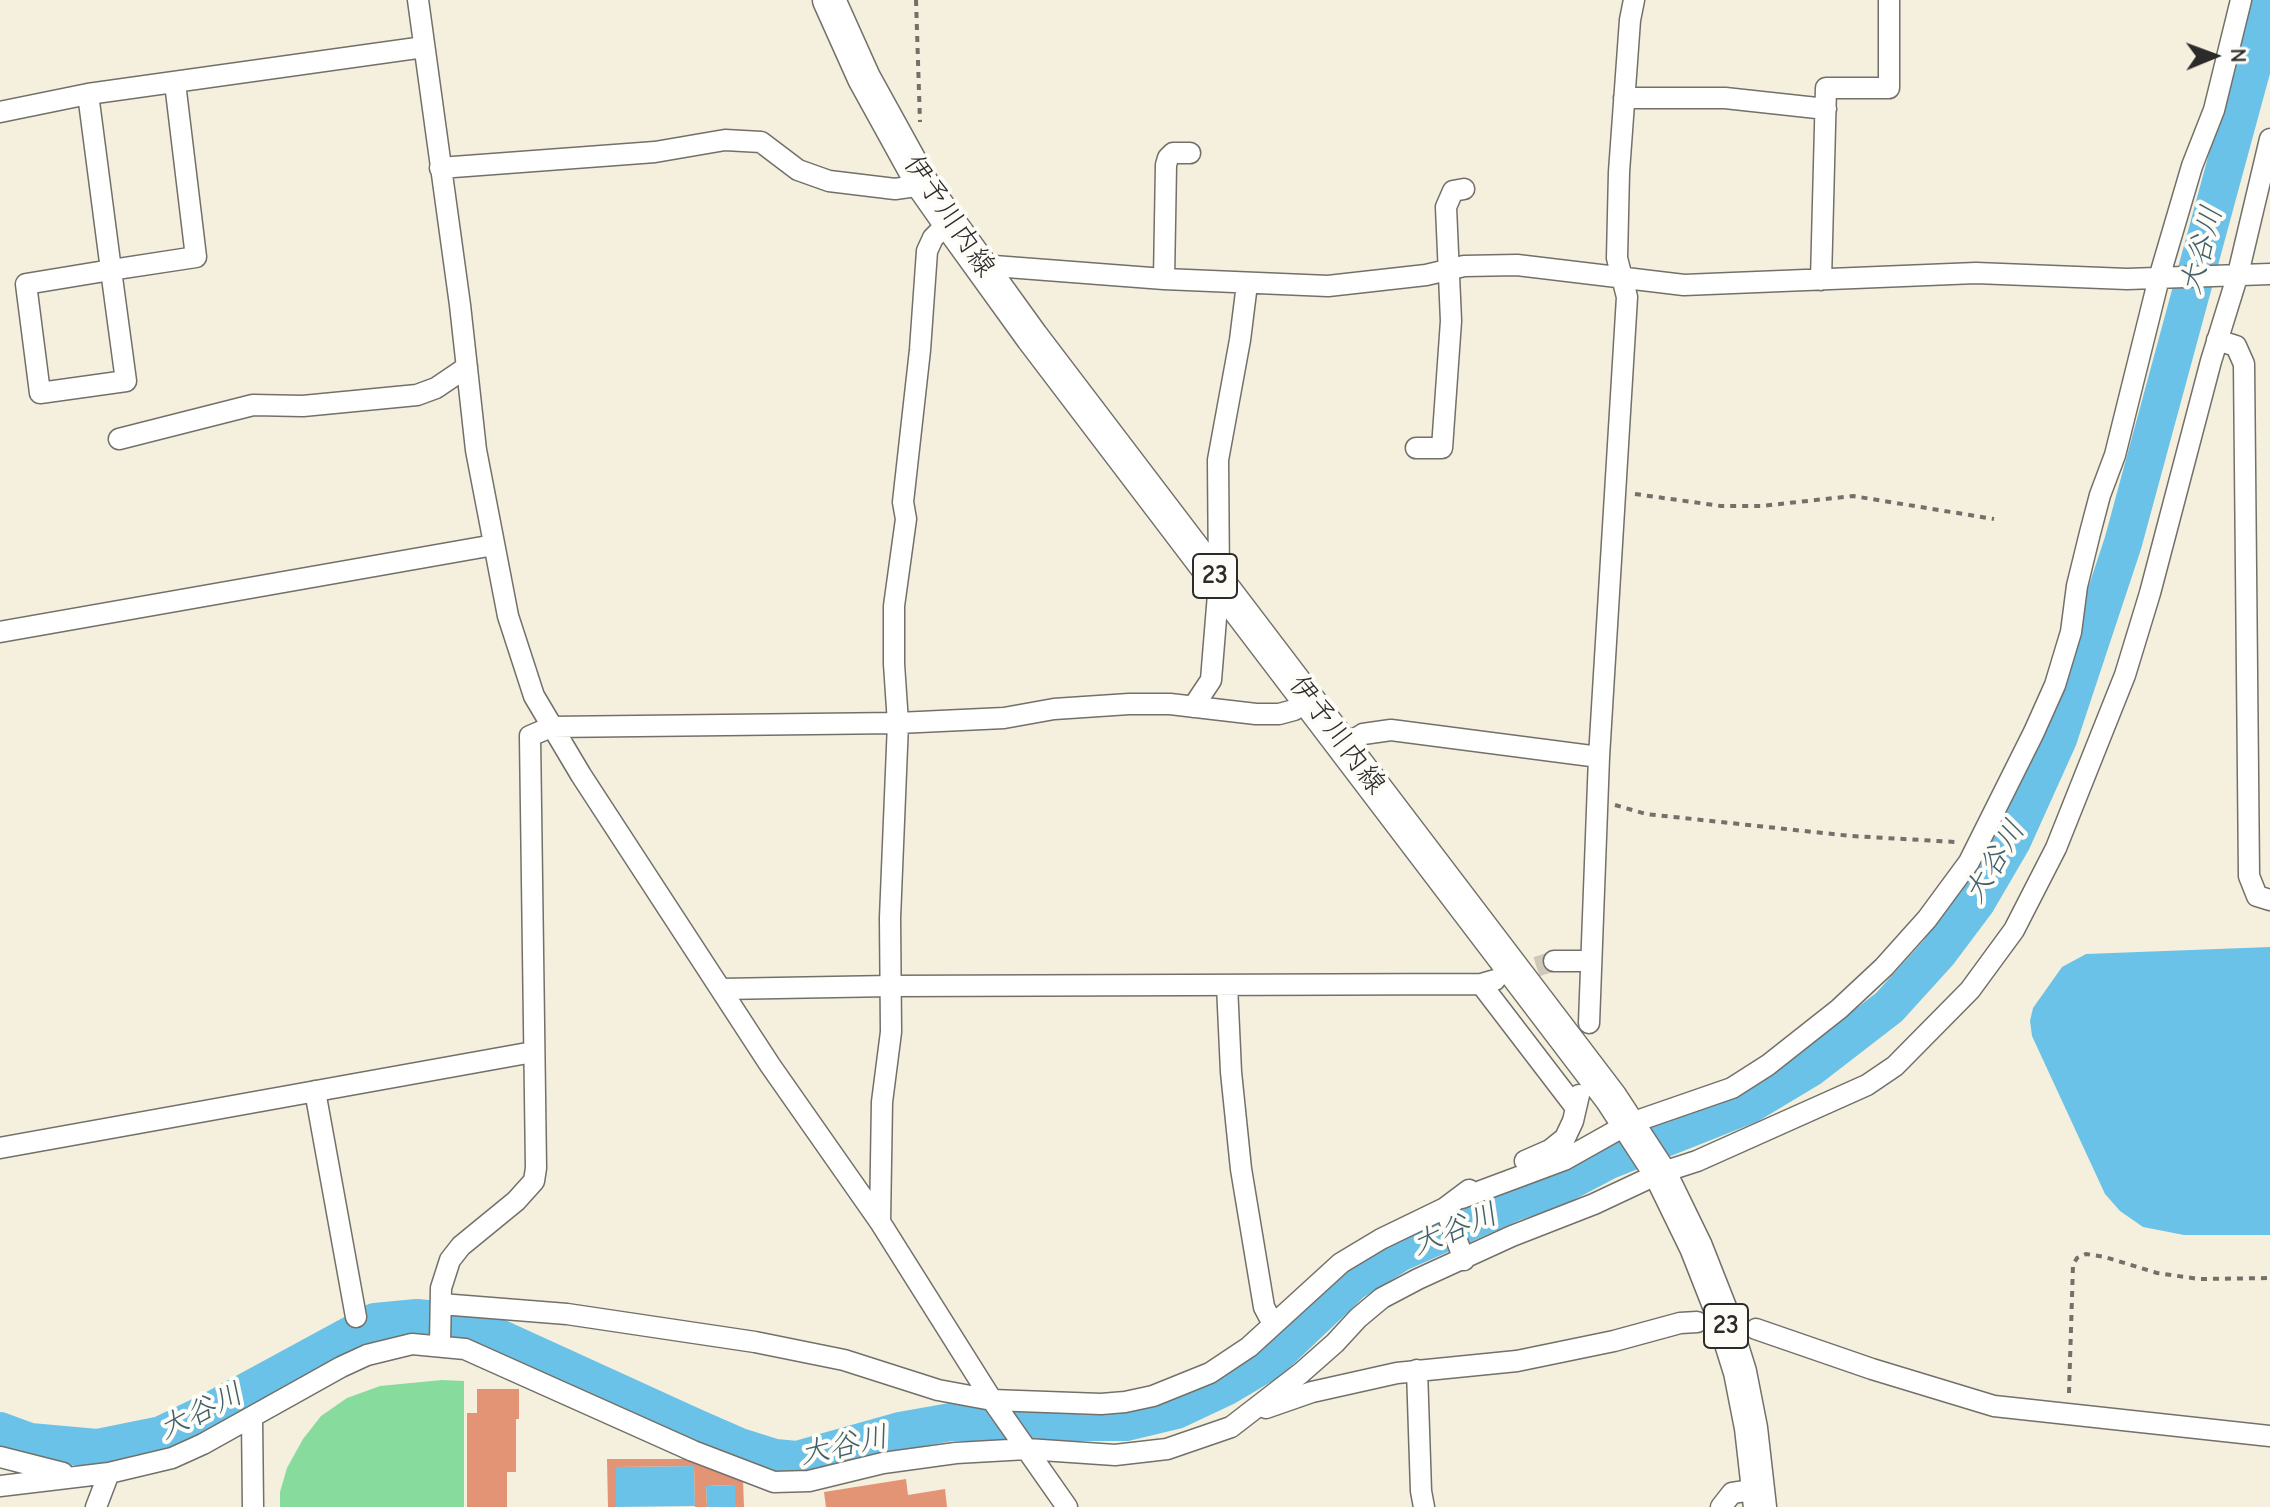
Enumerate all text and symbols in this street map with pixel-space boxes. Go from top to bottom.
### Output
north arrow [2174,16,2254,96]
text: N [2225,48,2251,63]
street label: 伊予川内線 [896,149,1002,283]
water label: 大谷川 [2173,202,2231,298]
road number: 23 [1193,554,1237,598]
street label: 伊予川内線 [1281,669,1393,801]
water label: 大谷川 [1956,814,2034,910]
water label: 大谷川 [1407,1196,1503,1264]
road number: 23 [1704,1304,1748,1348]
water label: 大谷川 [153,1376,249,1448]
water label: 大谷川 [796,1419,892,1473]

